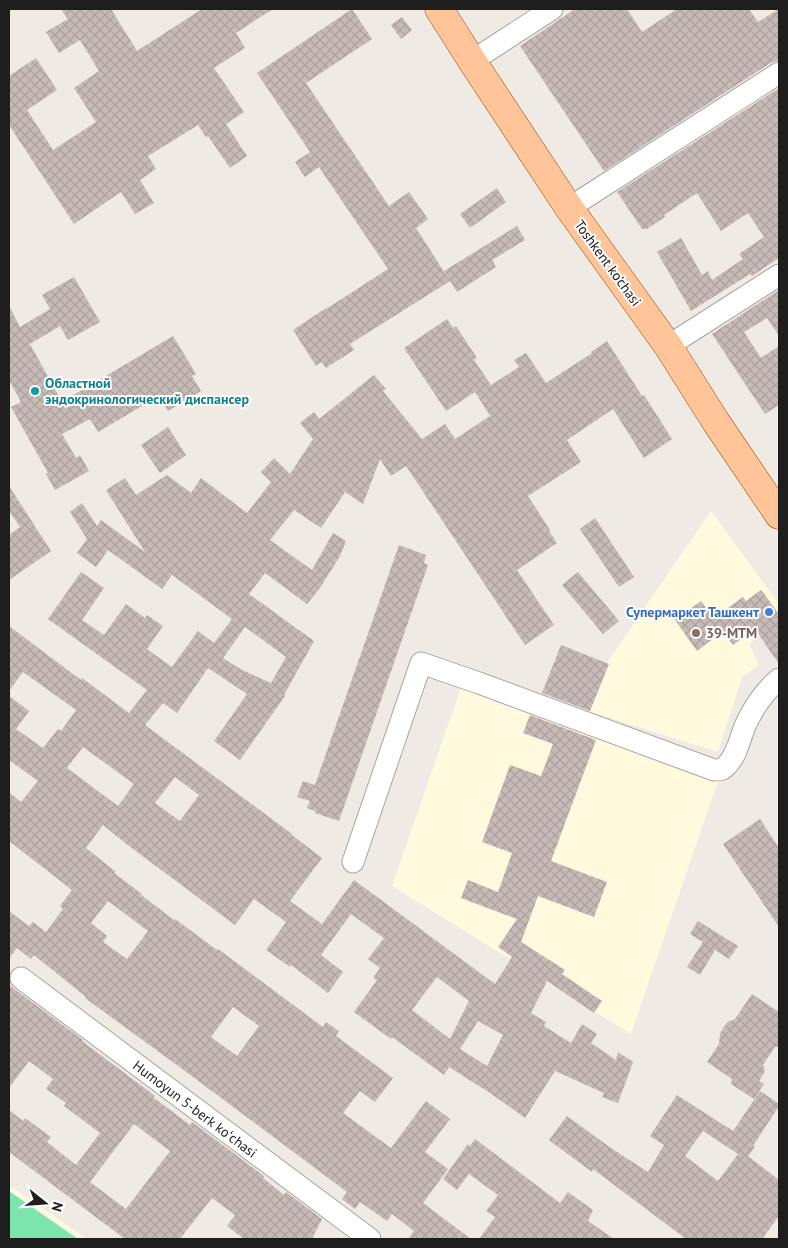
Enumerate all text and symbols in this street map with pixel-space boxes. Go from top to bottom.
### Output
street label: Toshkent ko'chasi [571,216,645,310]
place label: Областной эндокринологический диспансер [45,374,249,408]
marker: Областной эндокринологический диспансер [29,385,41,397]
place label: Супермаркет Ташкент [626,603,759,621]
marker: Супермаркет Ташкент [763,606,775,618]
place label: 39-MTM [706,624,757,642]
marker: 39-MTM [690,627,702,639]
street label: Humoyun 5-berk koʻchasi [129,1056,261,1162]
north arrow [20,1178,70,1228]
text: N [47,1200,67,1214]

